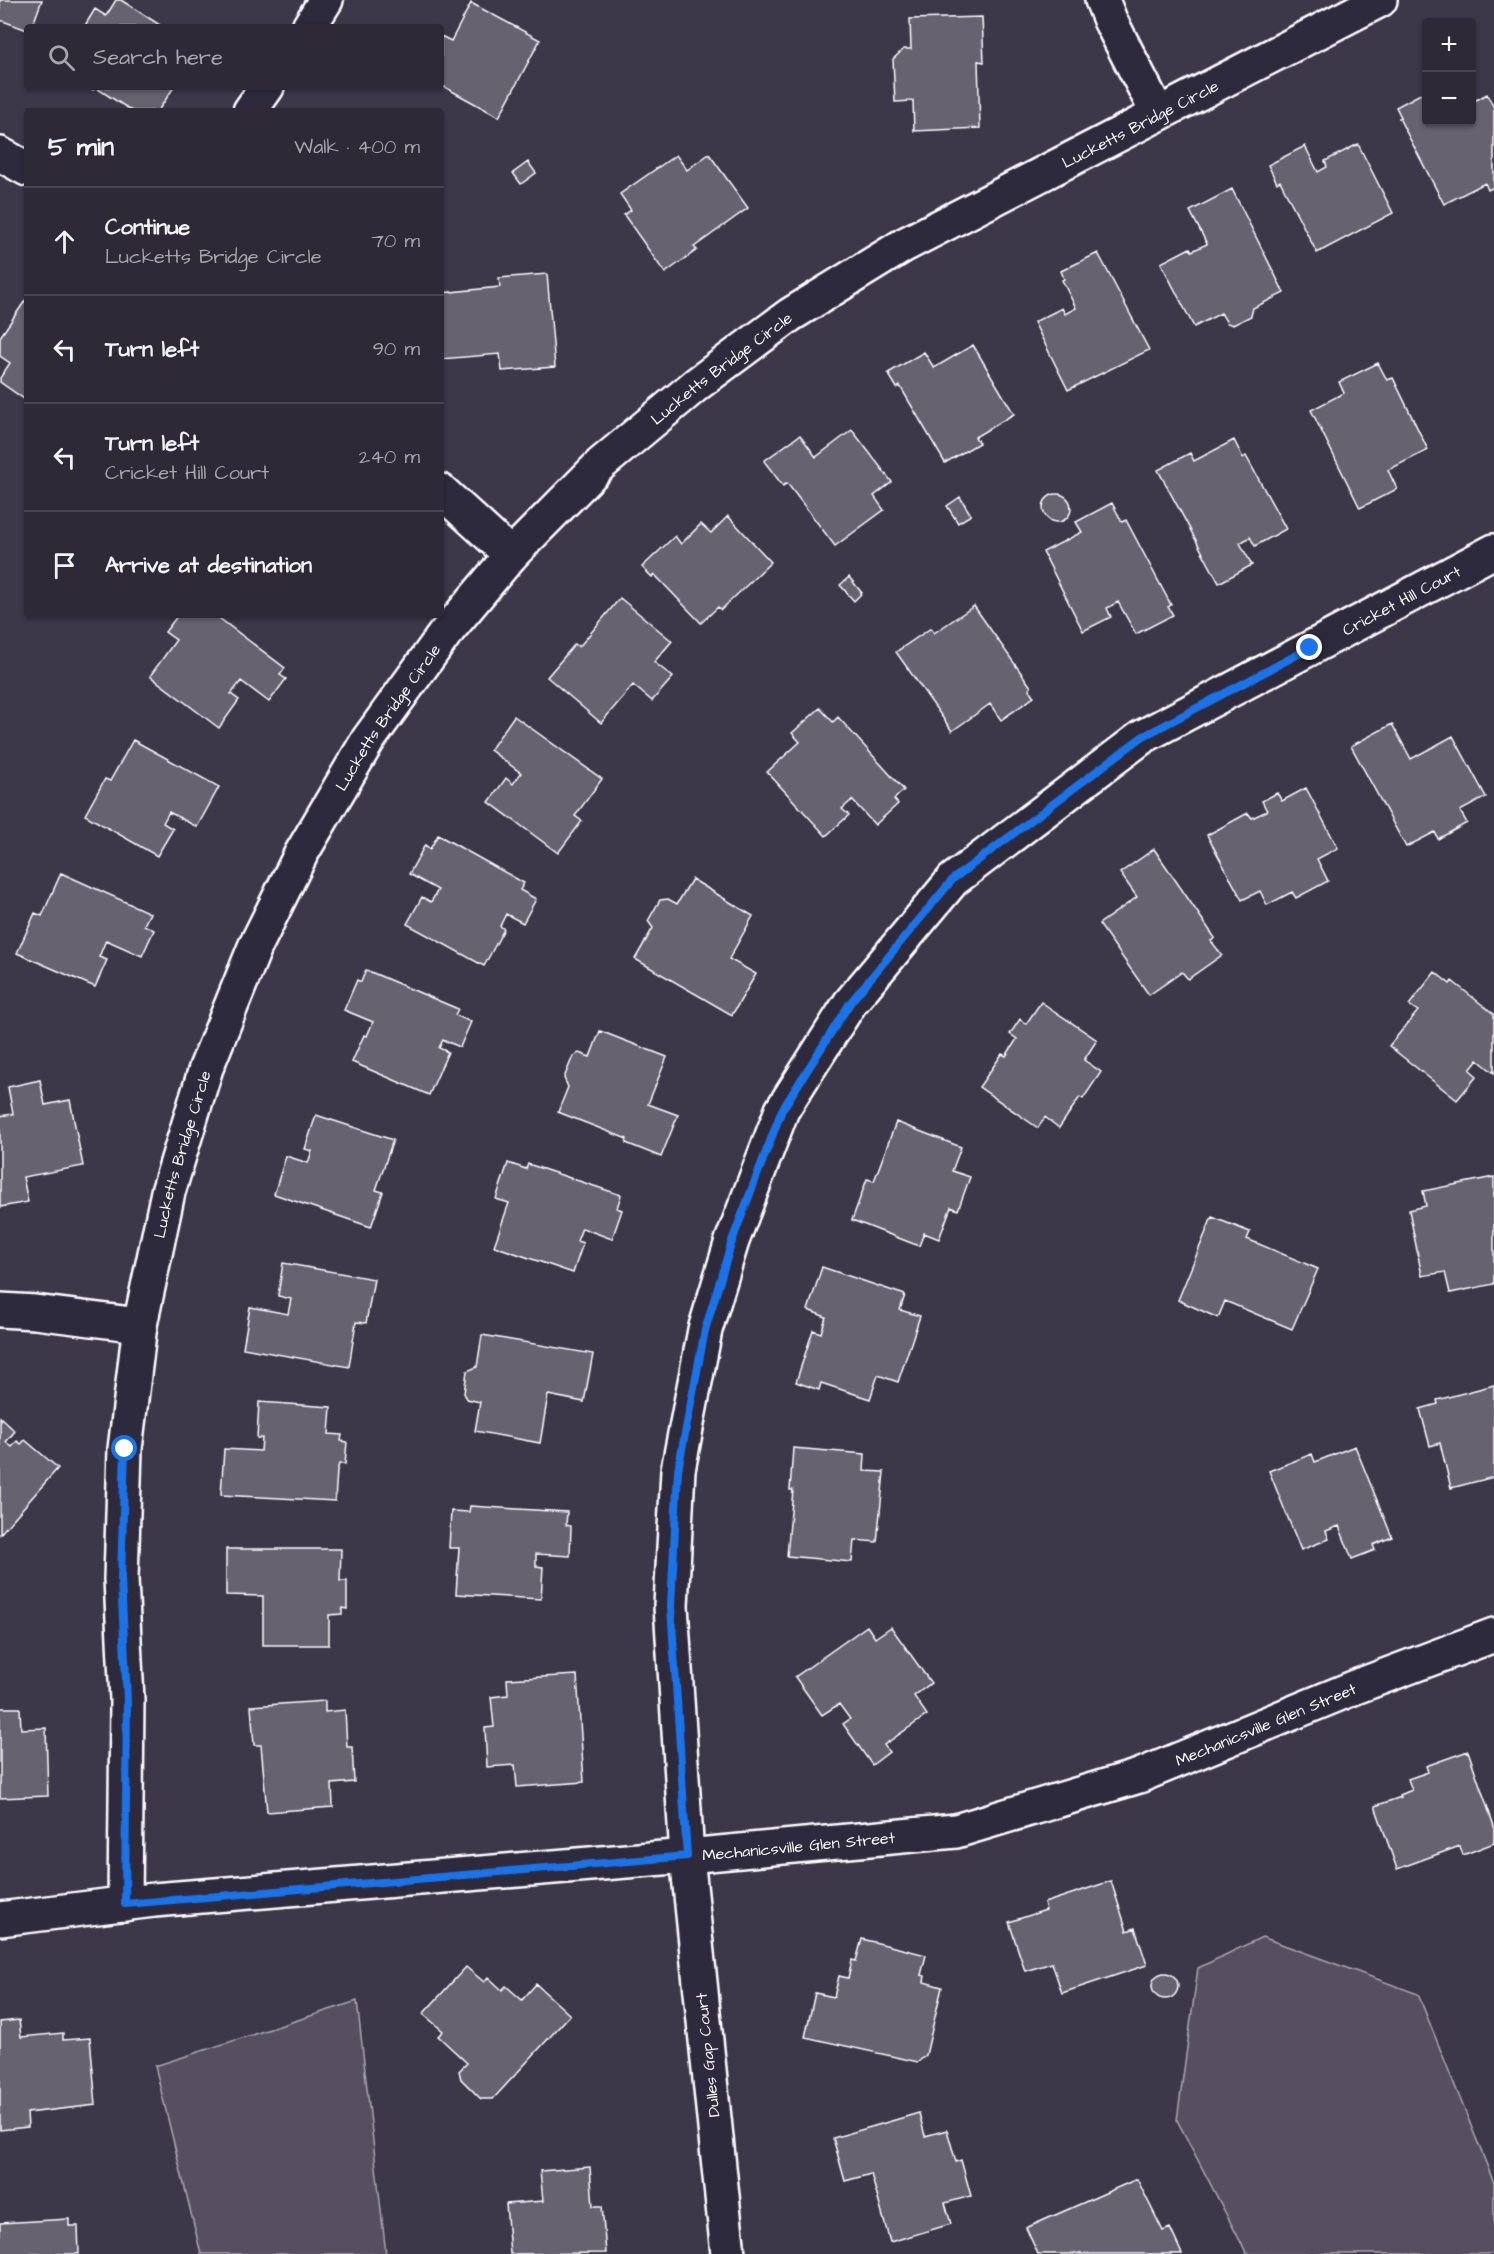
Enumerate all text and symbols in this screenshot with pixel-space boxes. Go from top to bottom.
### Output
map controls [1422,18,1476,126]
button: + [1422,18,1476,72]
search box [24,24,444,90]
icon: search [45,41,78,74]
text: Search here [93,42,223,73]
button: − [1422,72,1476,126]
street label: Lucketts Bridge Circle [1058,75,1223,174]
text: 5 min [48,129,114,165]
text: Walk · 400 m [294,133,420,161]
text: Continue [105,212,190,243]
icon: ahead [48,225,81,258]
text: 70 m [372,227,420,255]
text: Lucketts Bridge Circle [105,243,322,271]
street label: Lucketts Bridge Circle [646,307,797,430]
icon: left [48,333,81,366]
text: Turn left [105,334,199,365]
text: 90 m [372,335,420,363]
text: Turn left [105,428,199,459]
icon: left [48,441,81,474]
text: 240 m [359,443,420,471]
text: Cricket Hill Court [105,459,269,487]
icon: arrive [48,549,81,582]
text: Arrive at destination [105,550,312,581]
street label: Cricket Hill Court [1338,560,1465,641]
route end [1296,634,1322,660]
street label: Lucketts Bridge Circle [331,640,446,795]
street label: Lucketts Bridge Circle [149,1068,217,1240]
route start [111,1435,137,1461]
street label: Mechanicsville Glen Street [1172,1678,1360,1772]
street label: Mechanicsville Glen Street [701,1827,897,1867]
street label: Dulles Gap Court [690,1991,725,2118]

